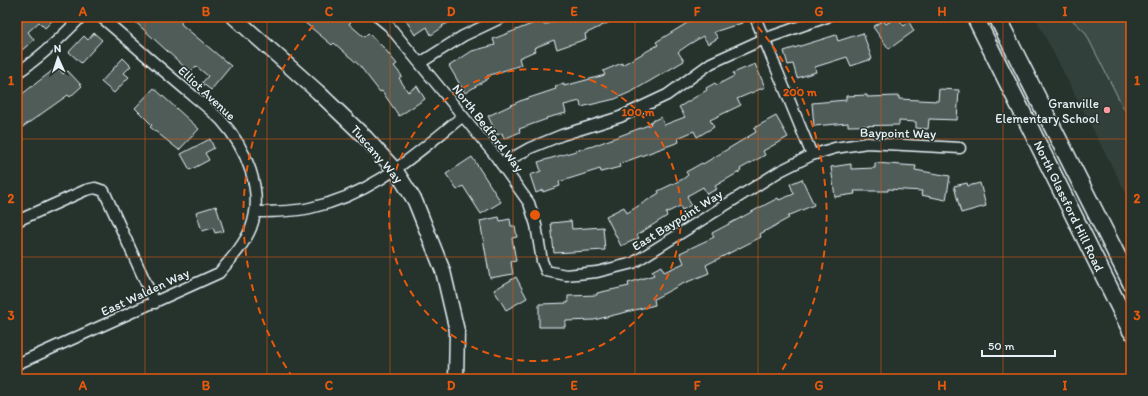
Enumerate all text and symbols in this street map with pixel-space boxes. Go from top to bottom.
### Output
text: A [78,4,88,19]
text: B [202,4,211,19]
text: C [325,4,334,19]
text: D [447,4,456,19]
text: E [570,4,578,19]
text: F [694,4,701,19]
text: G [815,4,824,19]
text: H [938,4,947,19]
text: I [1063,4,1068,19]
north arrow [38,38,78,78]
text: N [53,42,62,55]
street label: Elliot Avenue [175,63,239,123]
text: 1 [8,73,14,88]
text: 1 [1134,73,1140,88]
street label: North Bedford Way [449,81,527,175]
text: 200 m [783,85,818,99]
place label: Granville Elementary School [995,96,1099,126]
text: 100 m [621,105,655,119]
marker: Granville Elementary School [1102,105,1112,115]
street label: Tuscany Way [348,122,406,186]
street label: Baypoint Way [860,125,936,141]
street label: North Glassford Hill Road [1031,138,1107,274]
street label: East Baypoint Way [629,186,725,254]
text: 2 [8,191,15,206]
text: 2 [1134,191,1141,206]
centre of rings [528,208,542,222]
street label: East Walden Way [99,265,191,319]
text: 3 [7,308,15,323]
text: 3 [1133,308,1141,323]
scale bar [982,332,1055,358]
text: 50 m [988,339,1014,353]
text: A [78,378,88,393]
text: B [202,378,211,393]
text: C [325,378,334,393]
text: D [447,378,456,393]
text: E [570,378,578,393]
text: F [694,378,701,393]
text: G [815,378,824,393]
text: H [938,378,947,393]
text: I [1063,378,1068,393]

